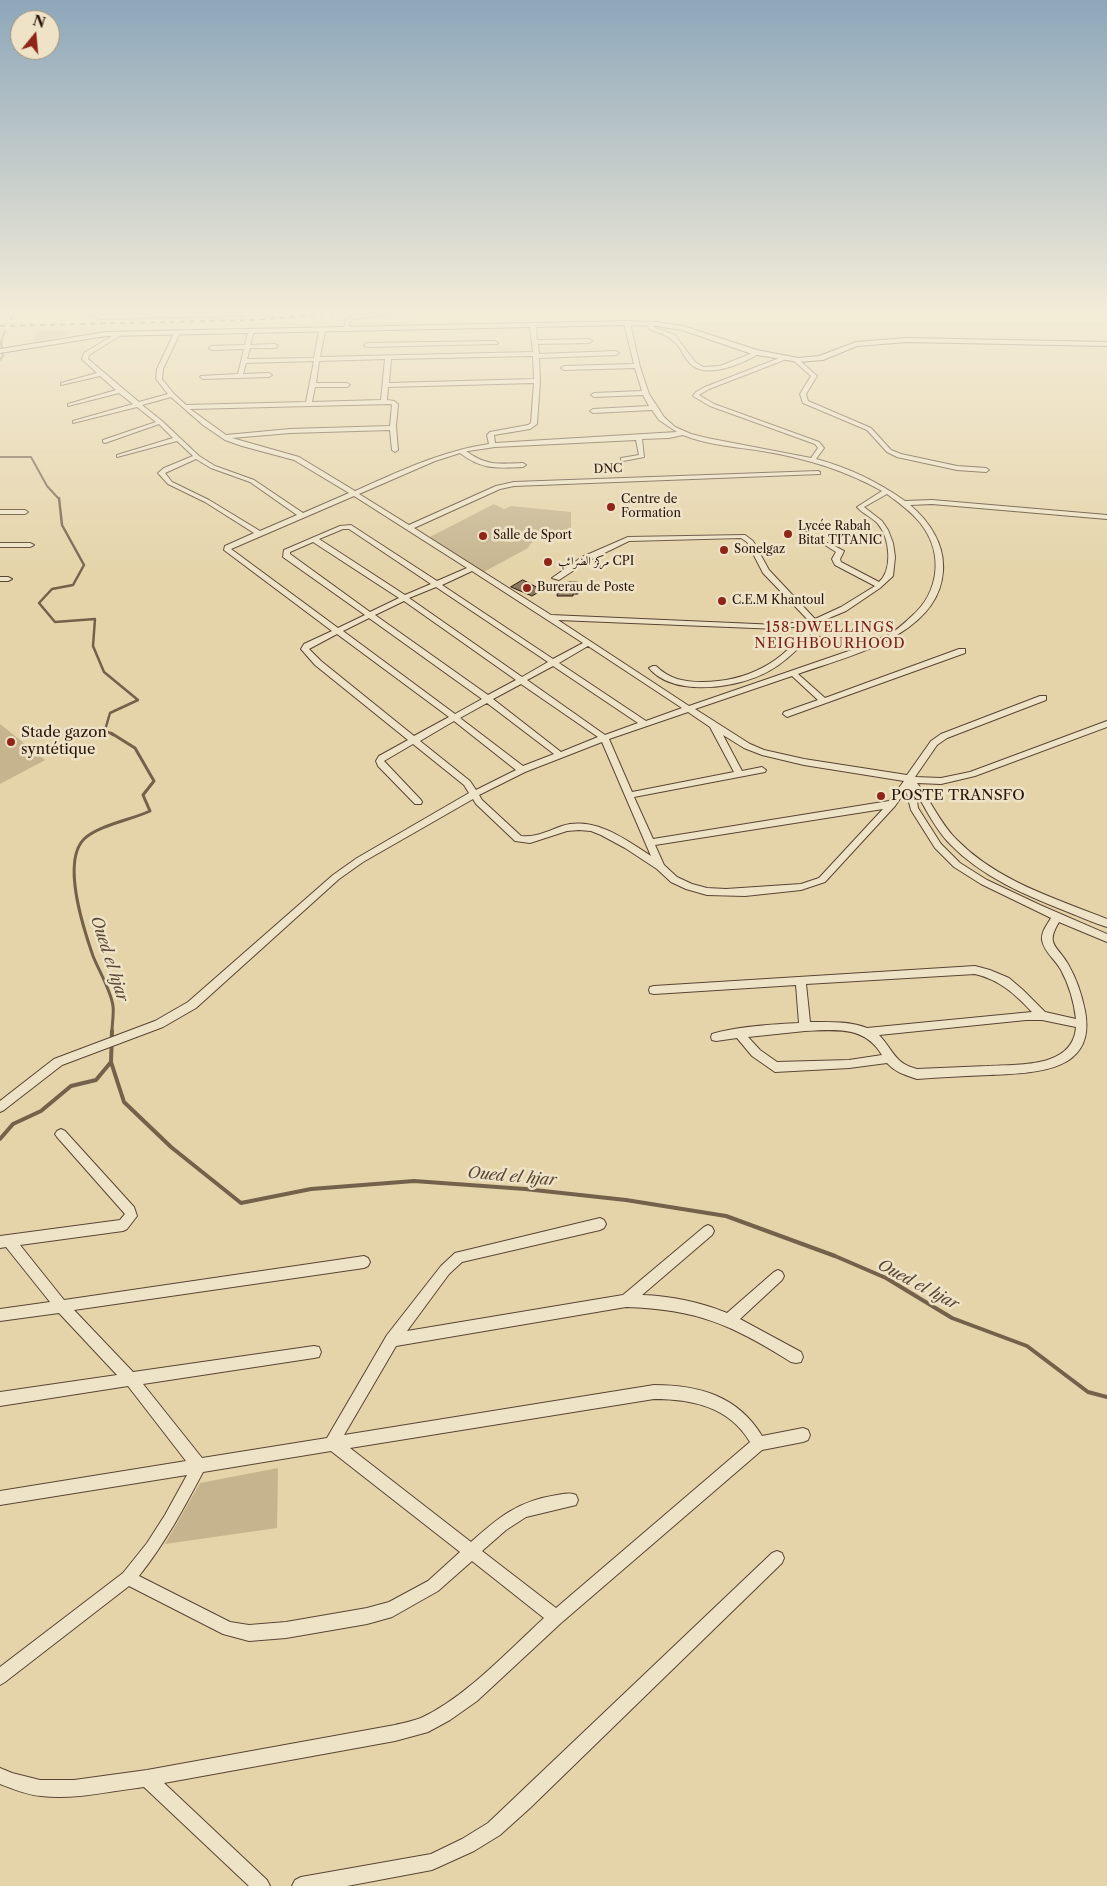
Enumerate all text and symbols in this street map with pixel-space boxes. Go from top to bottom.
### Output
north arrow [10,10,60,60]
text: N [31,11,48,32]
street label: DNC [593,461,623,477]
place label: Centre de Formation [621,493,681,521]
marker: Centre de Formation [605,501,617,513]
place label: Lycée Rabah Bitat TITANIC [798,520,882,548]
marker: Lycée Rabah Bitat TITANIC [782,528,794,540]
place label: Salle de Sport [493,529,572,543]
marker: Salle de Sport [477,530,489,542]
place label: Sonelgaz [734,543,785,557]
marker: Sonelgaz [718,544,730,556]
place label: مركز الضرائب CPI [558,555,634,569]
marker: مركز الضرائب CPI [542,556,554,568]
place label: Burerau de Poste [537,581,635,595]
marker: Burerau de Poste [521,582,533,594]
place label: C.E.M Khantoul [732,594,824,608]
marker: C.E.M Khantoul [716,595,728,607]
district label: 158 DWELLINGS NEIGHBOURHOOD [753,620,907,652]
place label: Stade gazon syntétique [21,724,107,759]
marker: Stade gazon syntétique [5,736,17,748]
place label: POSTE TRANSFO [891,787,1025,805]
marker: POSTE TRANSFO [875,790,887,802]
water label: Oued el hjar [86,914,132,1004]
water label: Oued el hjar [467,1164,557,1190]
water label: Oued el hjar [874,1256,962,1314]

